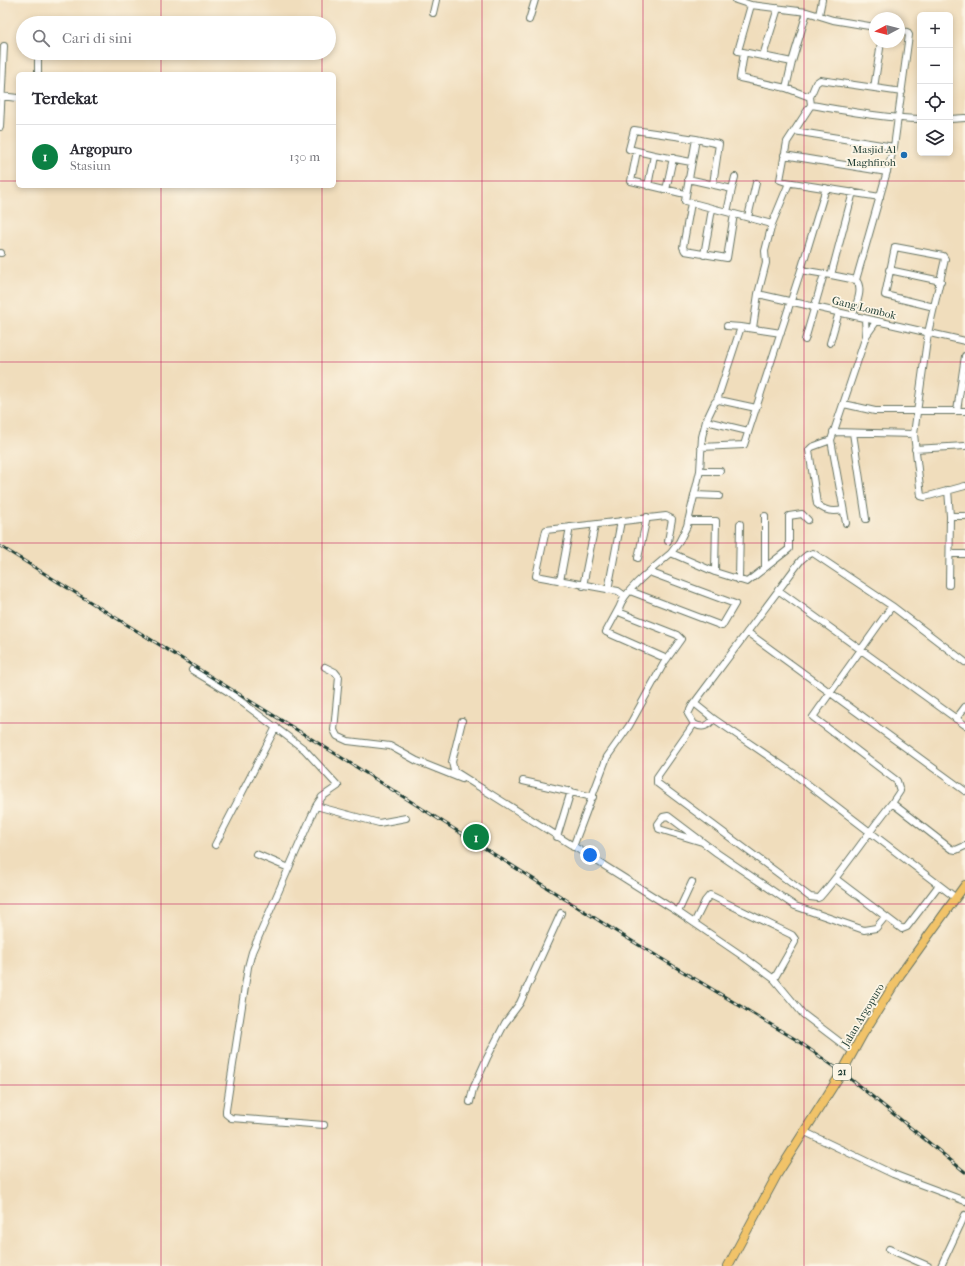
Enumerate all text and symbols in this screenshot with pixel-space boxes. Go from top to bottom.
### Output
north arrow [869,12,905,48]
map controls [917,12,953,156]
button: + [917,12,953,48]
search box [16,16,336,60]
icon: search [30,27,52,49]
text: Cari di sini [62,29,132,47]
button: − [917,48,953,84]
button: locate [917,84,953,120]
text: Terdekat [32,88,98,108]
button: layers [917,120,953,156]
text: Argopuro [70,140,132,158]
place label: Masjid Al Maghfiroh [846,143,897,169]
text: 1 [43,149,47,164]
text: 130 m [289,149,320,164]
marker: Masjid Al Maghfiroh [899,150,909,160]
text: Stasiun [70,158,111,173]
street label: Gang Lombok [831,294,898,322]
pin: 1 [463,822,489,852]
your location [580,845,600,865]
street label: Jalan Argopuro [839,981,887,1050]
road number: 21 [833,1064,851,1080]

